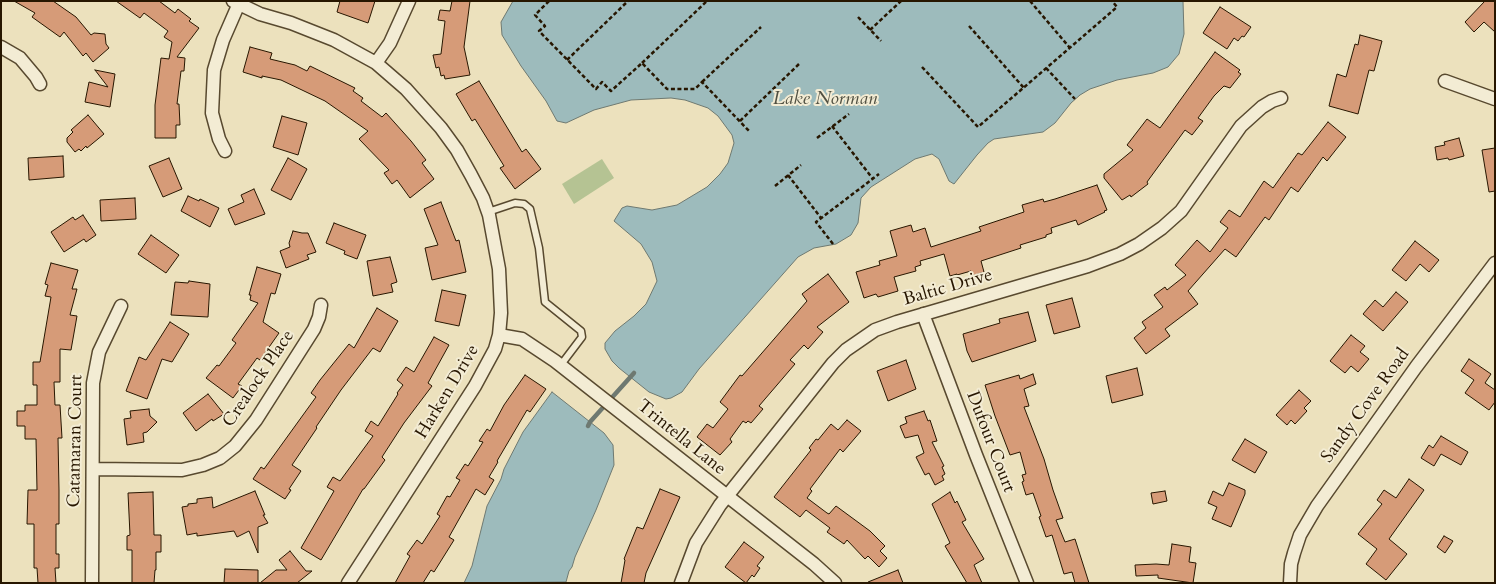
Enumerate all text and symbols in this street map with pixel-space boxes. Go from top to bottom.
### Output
water label: Lake Norman [773,89,877,111]
street label: Baltic Drive [901,265,995,311]
street label: Crealock Place [219,326,299,432]
street label: Harken Drive [411,341,485,443]
street label: Sandy Cove Road [1317,345,1415,467]
street label: Catamaran Court [64,374,88,508]
street label: Dufour Court [961,388,1019,496]
street label: Trintella Lane [632,396,730,480]

